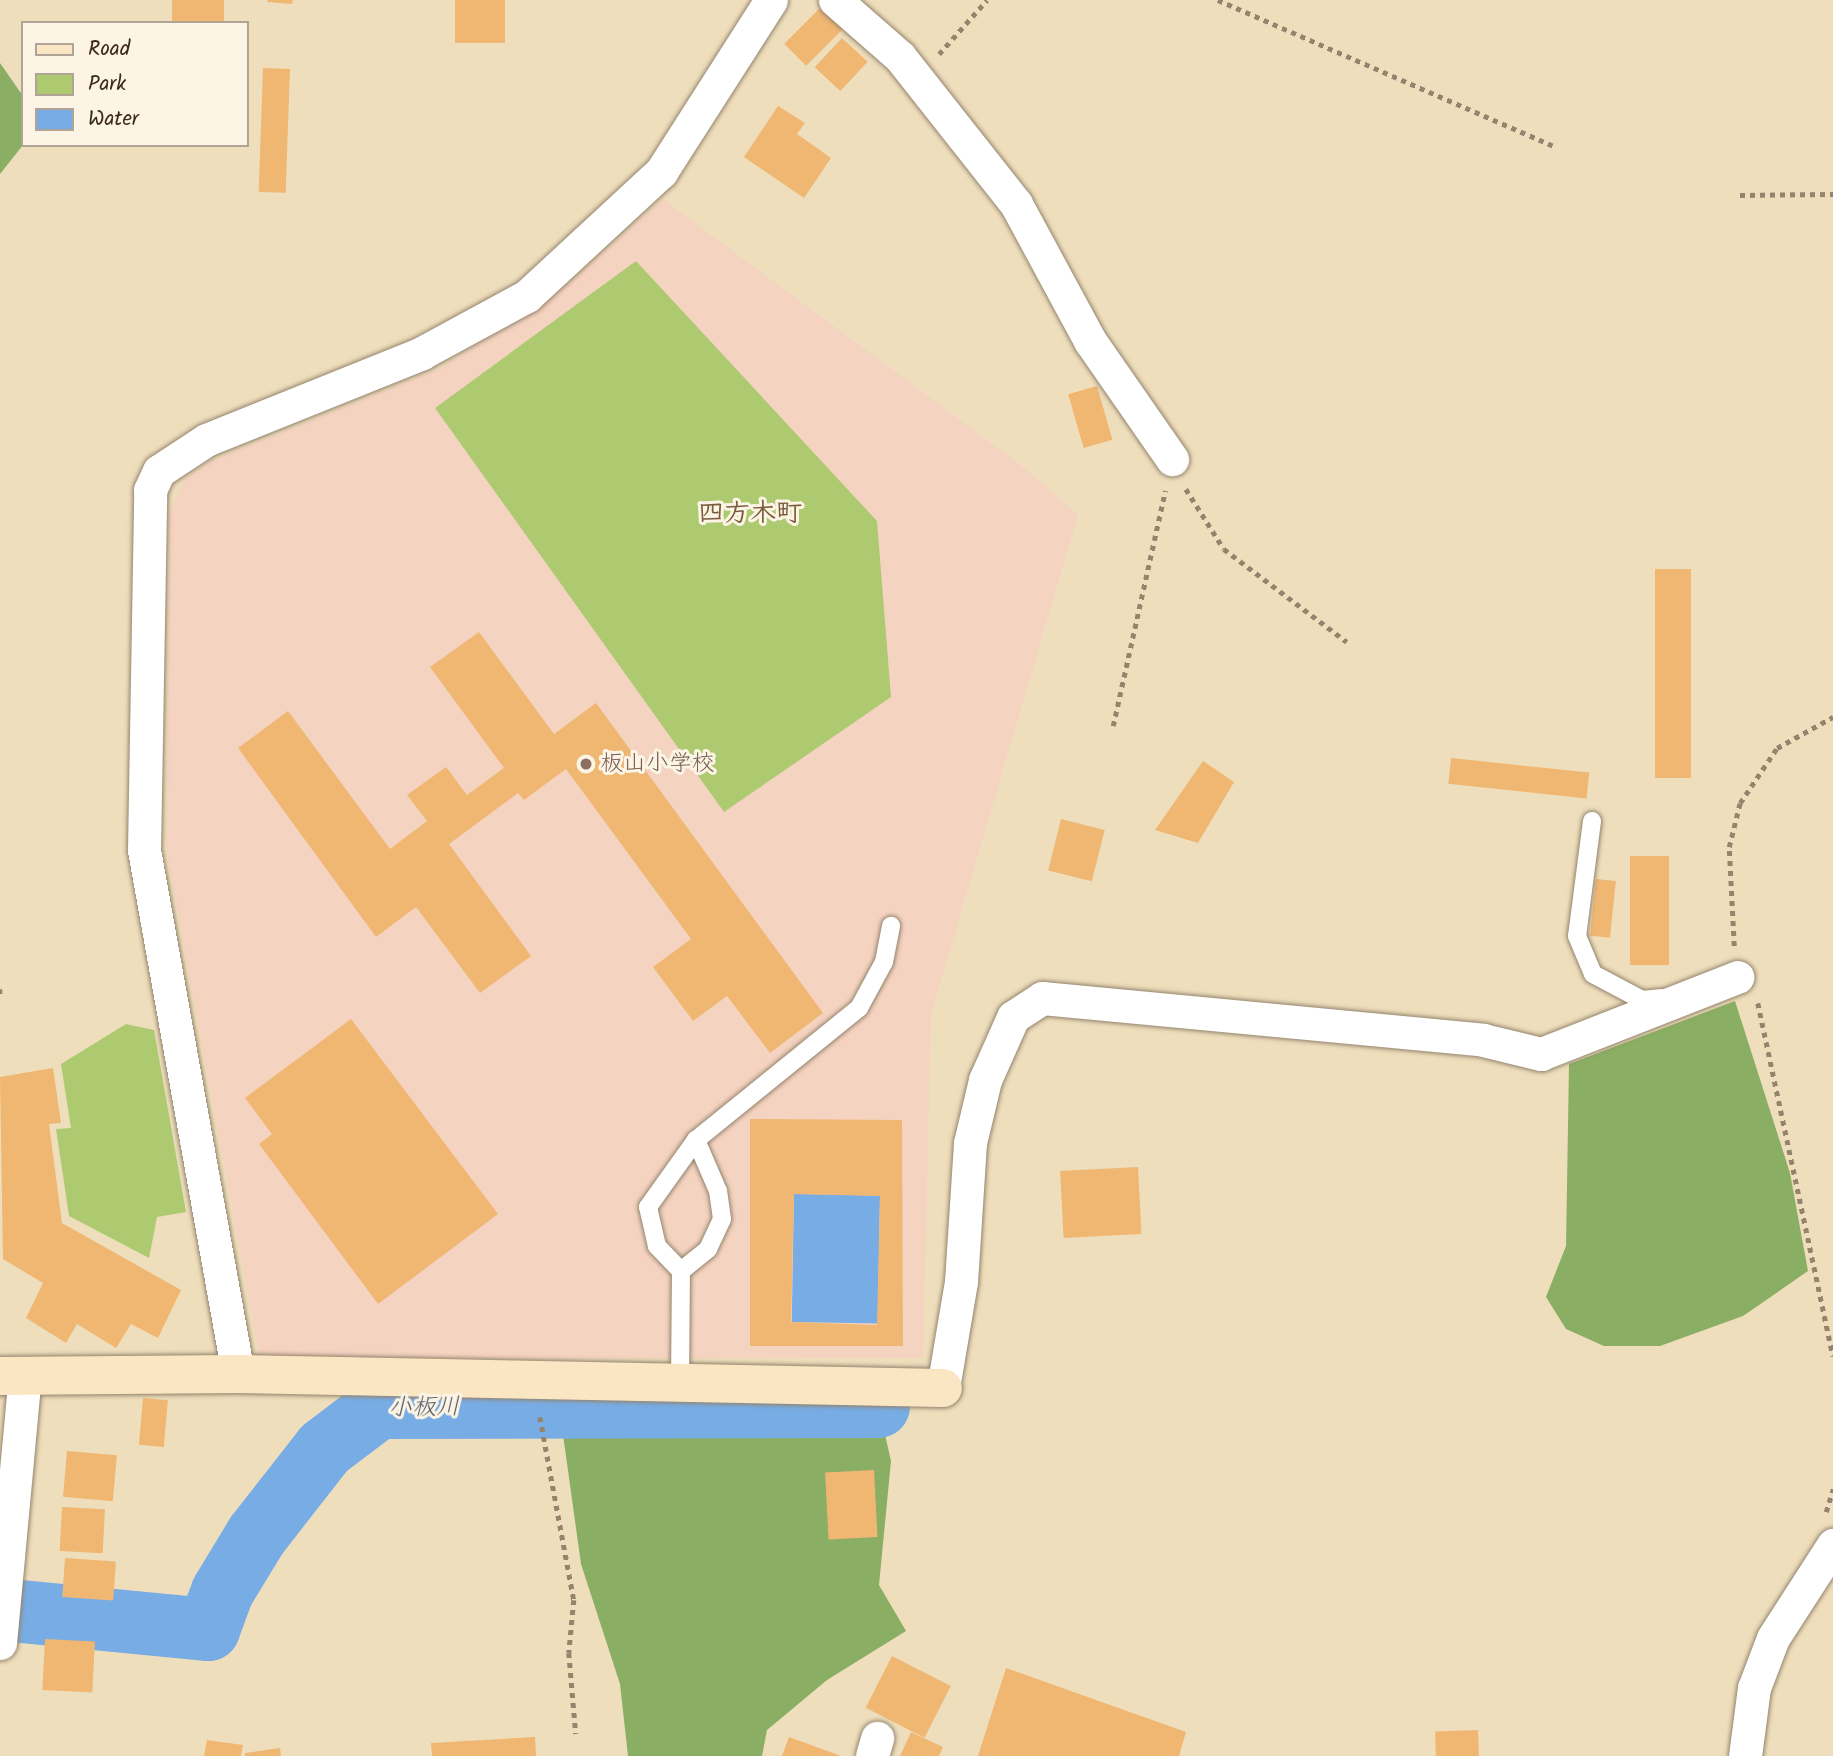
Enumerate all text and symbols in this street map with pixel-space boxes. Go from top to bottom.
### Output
legend [21,21,248,147]
text: Road [88,33,130,66]
text: Park [88,68,126,101]
text: Water [88,103,139,136]
district label: 四方木町 [698,499,802,531]
place label: 板山小学校 [600,750,715,778]
marker: 板山小学校 [578,756,594,772]
water label: 小板川 [388,1393,460,1423]

